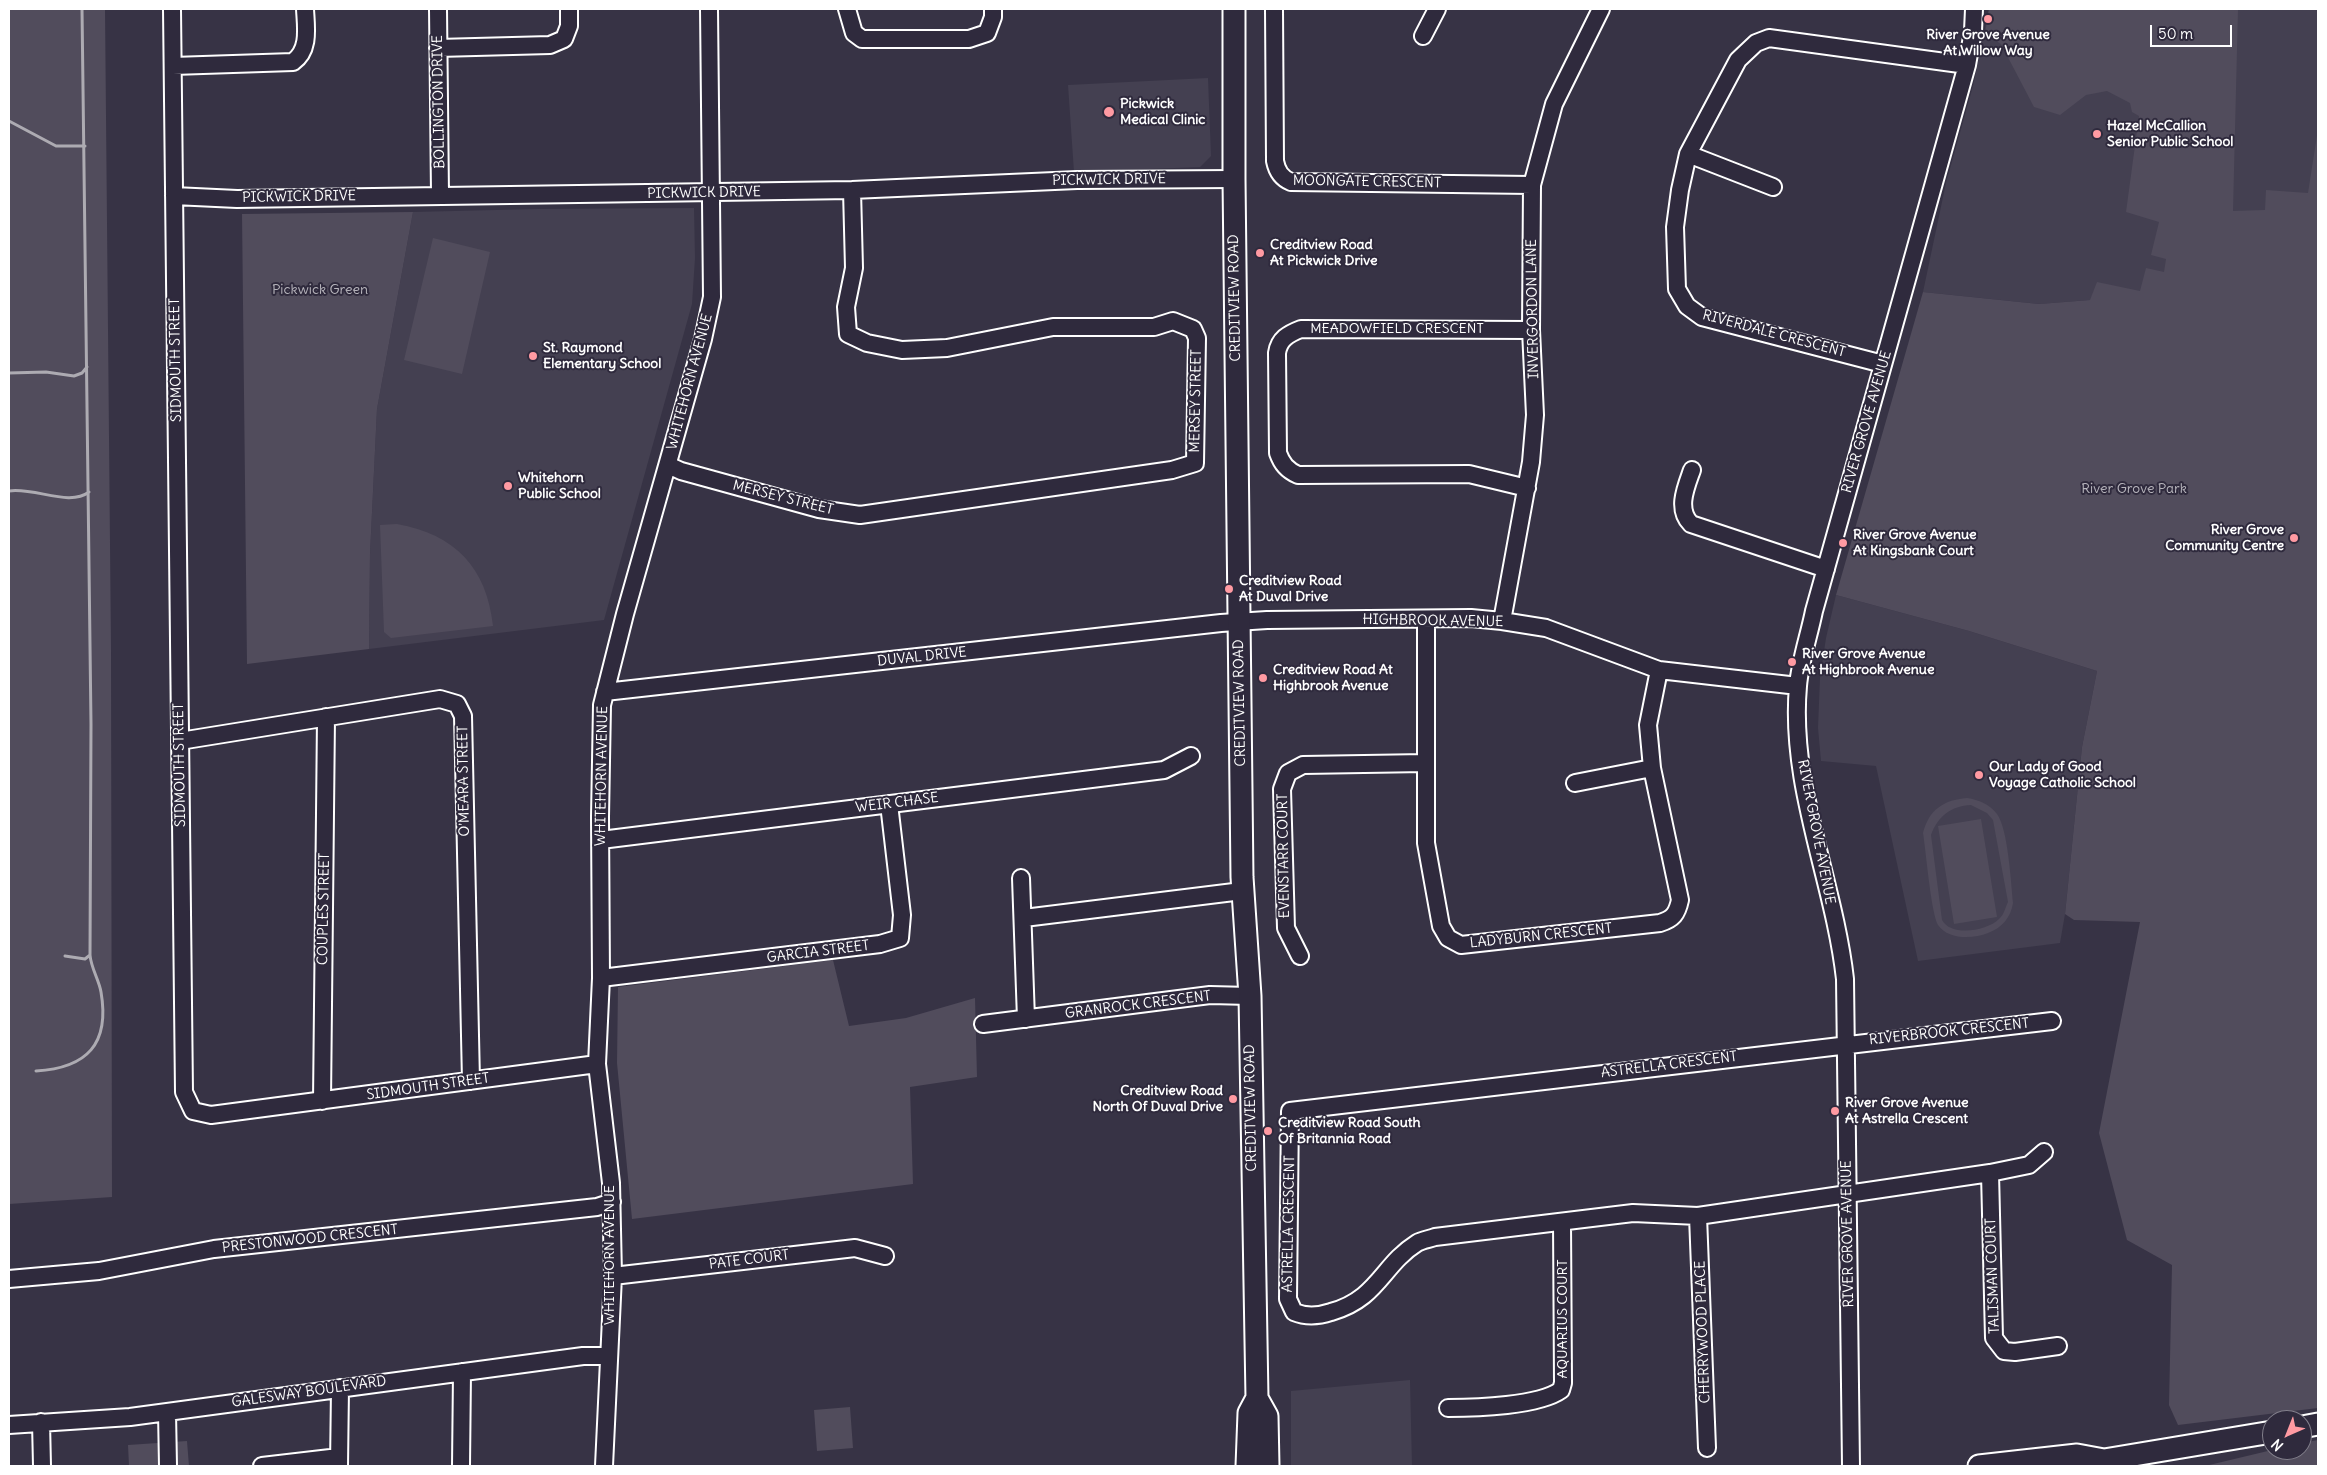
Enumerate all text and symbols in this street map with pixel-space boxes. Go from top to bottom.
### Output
marker: River Grove Avenue At Willow Way [1982,13,1994,25]
scale bar [2152,15,2234,47]
text: 50 m [2158,24,2193,43]
place label: River Grove Avenue At Willow Way [1926,27,2050,59]
street label: BOLLINGTON DRIVE [429,35,449,169]
place label: Pickwick Medical Clinic [1120,96,1205,128]
marker: Pickwick Medical Clinic [1102,105,1116,119]
place label: Hazel McCallion Senior Public School [2107,118,2233,150]
marker: Hazel McCallion Senior Public School [2091,128,2103,140]
street label: PICKWICK DRIVE [1052,171,1166,189]
street label: MOONGATE CRESCENT [1293,172,1441,192]
street label: PICKWICK DRIVE [647,184,761,202]
street label: PICKWICK DRIVE [242,188,356,206]
street label: CREDITVIEW ROAD [1225,234,1245,362]
place label: Creditview Road At Pickwick Drive [1270,237,1378,270]
street label: INVERGORDON LANE [1523,239,1543,379]
marker: Creditview Road At Pickwick Drive [1254,247,1266,259]
park label: Pickwick Green [272,282,368,298]
street label: SIDMOUTH STREET [167,298,185,422]
street label: RIVERDALE CRESCENT [1701,307,1847,361]
street label: WHITEHORN AVENUE [664,312,716,452]
street label: MEADOWFIELD CRESCENT [1310,321,1484,337]
place label: St. Raymond Elementary School [543,340,661,372]
street label: MERSEY STREET [1187,349,1205,453]
street label: RIVER GROVE AVENUE [1839,349,1895,495]
marker: St. Raymond Elementary School [527,350,539,362]
place label: Whitehorn Public School [518,470,601,502]
street label: MERSEY STREET [731,477,835,519]
marker: Whitehorn Public School [502,480,514,492]
park label: River Grove Park [2081,481,2187,497]
place label: River Grove Community Centre [2165,522,2284,554]
place label: River Grove Avenue At Kingsbank Court [1853,527,1977,560]
marker: River Grove Community Centre [2288,532,2300,544]
marker: River Grove Avenue At Kingsbank Court [1837,537,1849,549]
place label: Creditview Road At Duval Drive [1239,573,1342,606]
marker: Creditview Road At Duval Drive [1223,583,1235,595]
street label: HIGHBROOK AVENUE [1362,611,1504,631]
street label: CREDITVIEW ROAD [1230,639,1250,767]
street label: DUVAL DRIVE [877,644,967,670]
place label: River Grove Avenue At Highbrook Avenue [1802,646,1934,679]
marker: River Grove Avenue At Highbrook Avenue [1786,656,1798,668]
place label: Creditview Road At Highbrook Avenue [1273,662,1393,694]
marker: Creditview Road At Highbrook Avenue [1257,672,1269,684]
street label: SIDMOUTH STREET [171,703,189,827]
street label: WHITEHORN AVENUE [592,706,612,846]
street label: O'MEARA STREET [455,725,473,837]
street label: RIVER GROVE AVENUE [1794,758,1838,906]
place label: Our Lady of Good Voyage Catholic School [1989,759,2136,792]
marker: Our Lady of Good Voyage Catholic School [1973,769,1985,781]
street label: WEIR CHASE [855,790,939,816]
street label: EVENSTARR COURT [1275,793,1293,919]
street label: COUPLES STREET [315,853,333,965]
street label: LADYBURN CRESCENT [1469,920,1613,952]
street label: GARCIA STREET [766,937,870,967]
street label: GRANROCK CRESCENT [1064,988,1212,1022]
street label: RIVERBROOK CRESCENT [1868,1015,2030,1049]
street label: CREDITVIEW ROAD [1241,1044,1261,1172]
street label: ASTRELLA CRESCENT [1600,1048,1738,1082]
street label: SIDMOUTH STREET [365,1070,491,1104]
place label: Creditview Road North Of Duval Drive [1093,1083,1223,1116]
marker: Creditview Road North Of Duval Drive [1227,1093,1239,1105]
place label: River Grove Avenue At Astrella Crescent [1845,1095,1969,1128]
marker: River Grove Avenue At Astrella Crescent [1829,1105,1841,1117]
place label: Creditview Road South Of Britannia Road [1278,1115,1421,1148]
marker: Creditview Road South Of Britannia Road [1262,1125,1274,1137]
street label: ASTRELLA CRESCENT [1279,1155,1299,1293]
street label: RIVER GROVE AVENUE [1838,1160,1858,1308]
street label: WHITEHORN AVENUE [602,1185,618,1325]
street label: TALISMAN COURT [1983,1218,2003,1334]
street label: PRESTONWOOD CRESCENT [221,1221,399,1257]
street label: PATE COURT [708,1247,790,1273]
street label: AQUARIUS COURT [1555,1259,1571,1379]
street label: CHERRYWOOD PLACE [1692,1260,1714,1404]
street label: GALESWAY BOULEVARD [231,1373,387,1411]
north arrow [2262,1410,2312,1460]
text: N [2268,1435,2287,1455]

